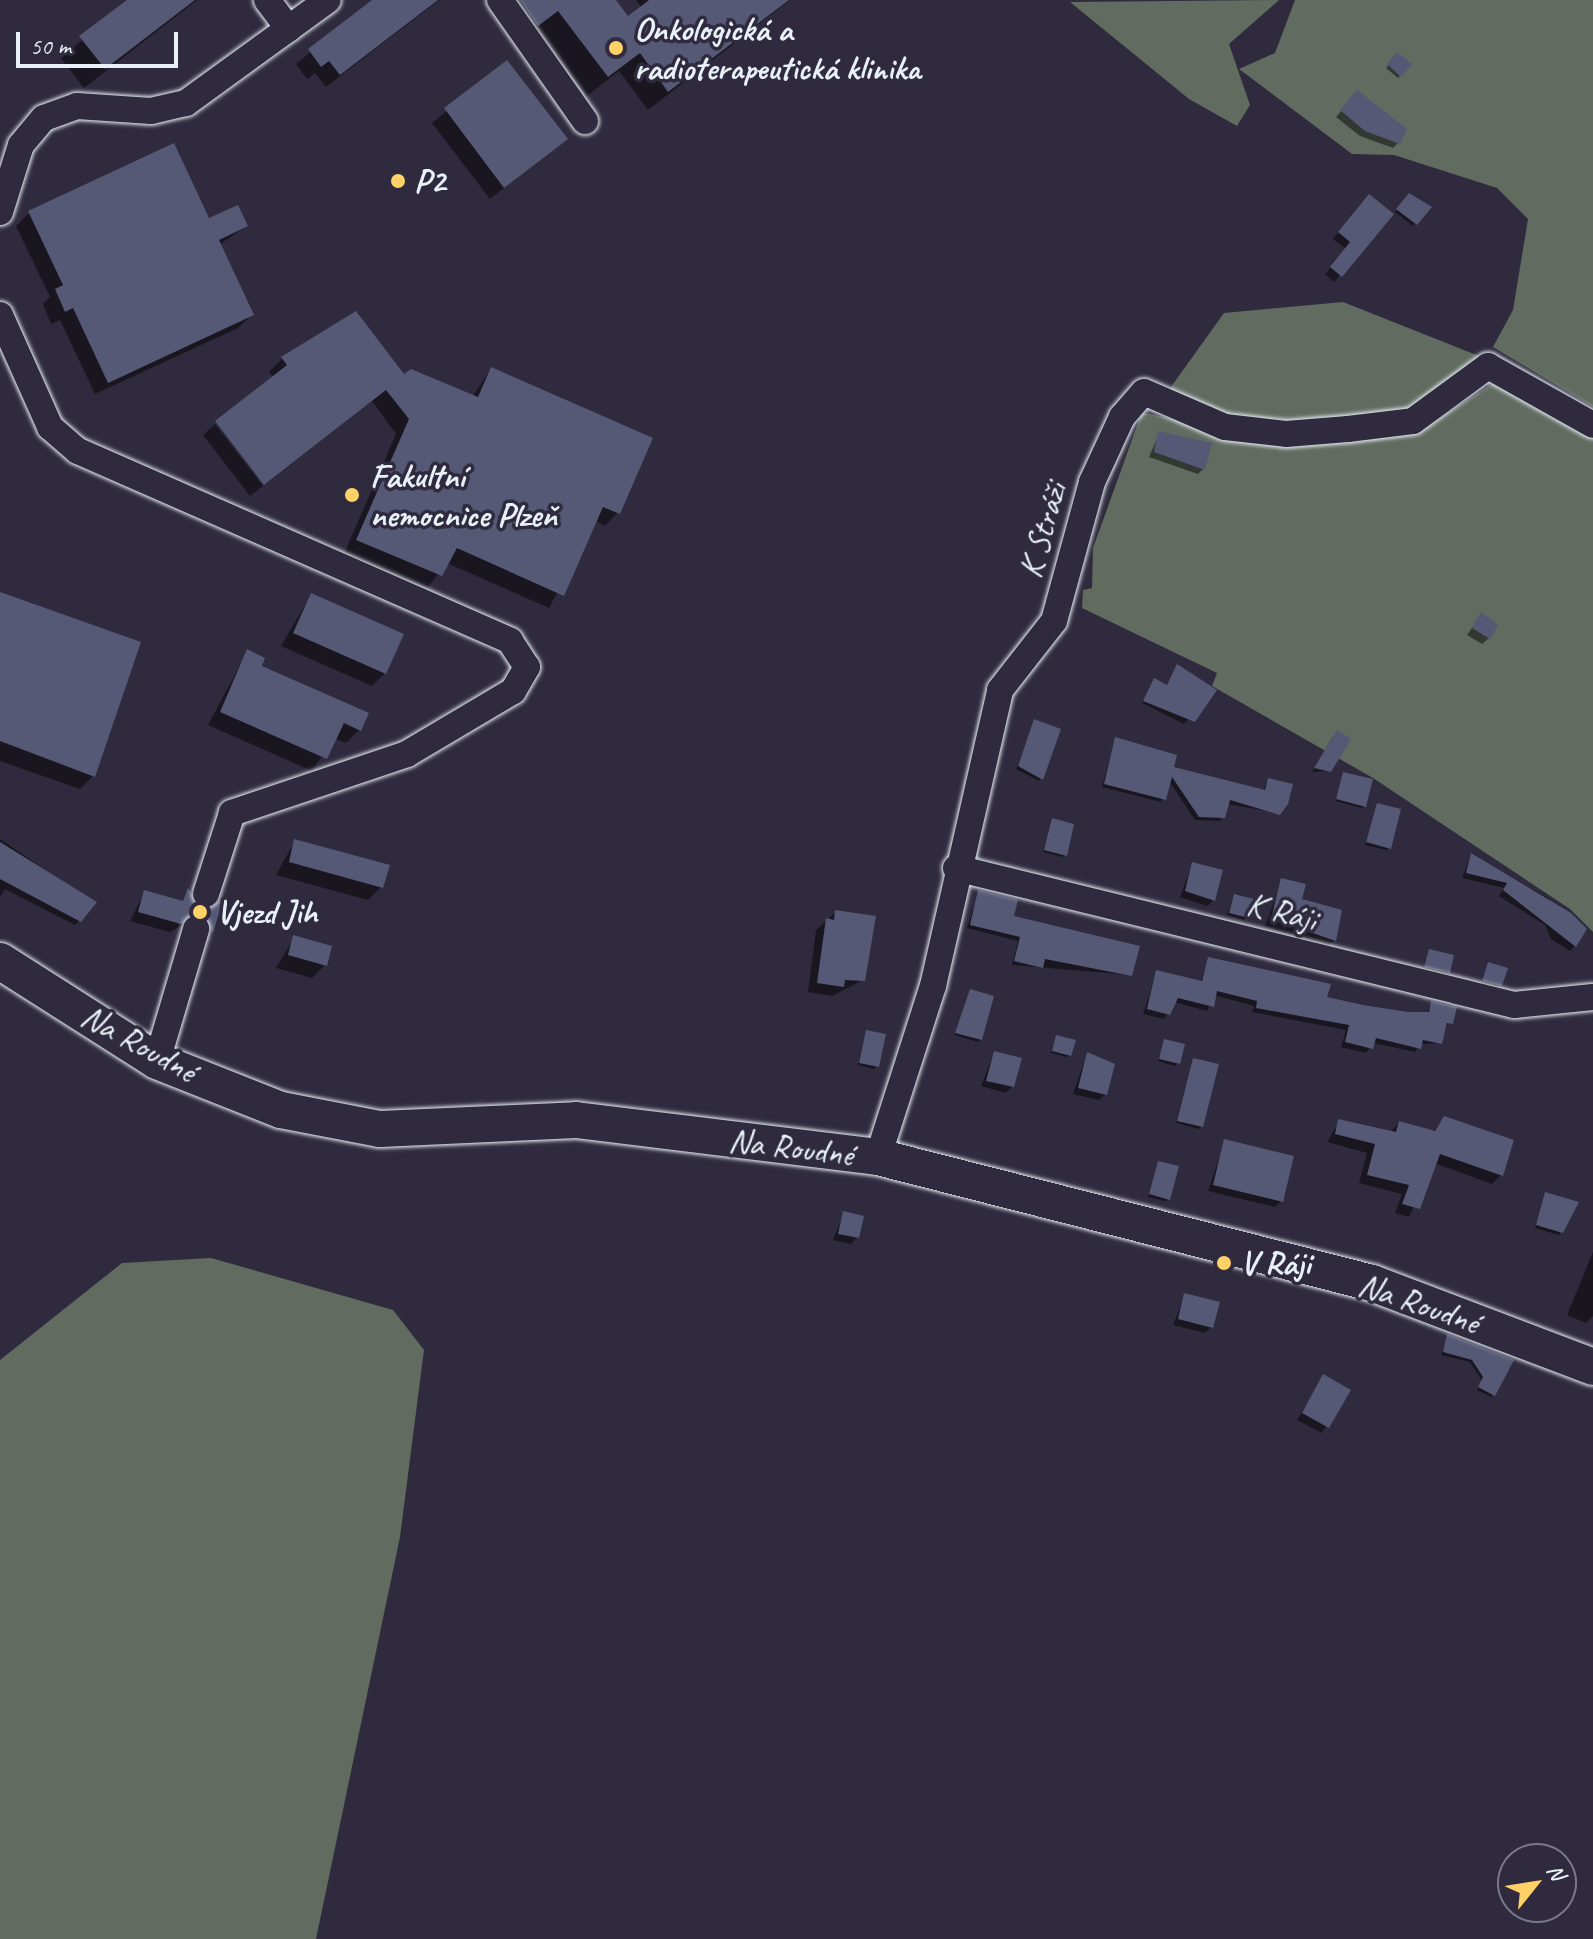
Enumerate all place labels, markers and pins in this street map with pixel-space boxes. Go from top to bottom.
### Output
place label: Onkologická a radioterapeutická klinika [634,8,920,88]
marker: Onkologická a radioterapeutická klinika [605,37,627,59]
place label: P2 [414,161,445,201]
marker: P2 [389,172,407,190]
place label: Fakultní nemocnice Plzeň [370,455,557,534]
marker: Fakultní nemocnice Plzeň [341,484,363,506]
place label: Vjezd Jih [216,892,318,932]
marker: Vjezd Jih [191,903,209,921]
place label: V Ráji [1240,1243,1312,1283]
marker: V Ráji [1215,1254,1233,1272]

